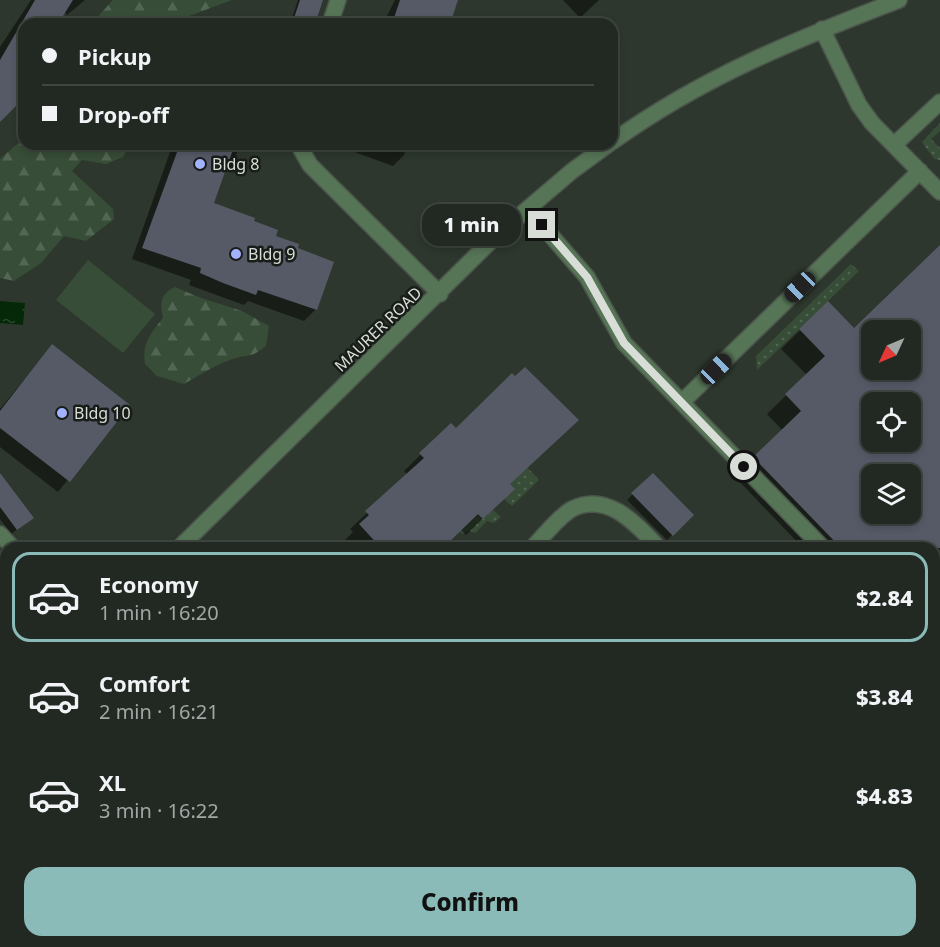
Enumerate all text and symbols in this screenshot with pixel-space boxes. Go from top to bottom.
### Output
text: Pickup [78,41,151,71]
text: Drop-off [78,99,169,129]
place label: Bldg 8 [212,153,260,175]
marker: Bldg 8 [193,157,207,171]
callout: 1 min [422,204,521,246]
text: 1 min [444,211,499,238]
route end [528,211,555,238]
place label: Bldg 9 [248,243,296,265]
marker: Bldg 9 [229,247,243,261]
car [781,268,819,306]
street label: MAURER ROAD [330,282,426,376]
north arrow [861,320,921,380]
map controls [861,320,921,524]
car [697,350,735,388]
button: locate [861,392,921,452]
place label: Bldg 10 [74,402,131,424]
marker: Bldg 10 [55,406,69,420]
route start [730,453,757,480]
button: layers [861,464,921,524]
text: Economy [99,569,198,599]
icon: car [27,570,81,624]
text: $2.84 [856,582,913,612]
text: 1 min · 16:20 [99,599,219,626]
text: Comfort [99,668,190,698]
icon: car [27,669,81,723]
text: $3.84 [856,681,913,711]
text: 2 min · 16:21 [99,698,219,725]
text: XL [99,767,126,797]
icon: car [27,768,81,822]
text: $4.83 [856,780,913,810]
text: 3 min · 16:22 [99,797,219,824]
button: Confirm [24,867,916,936]

